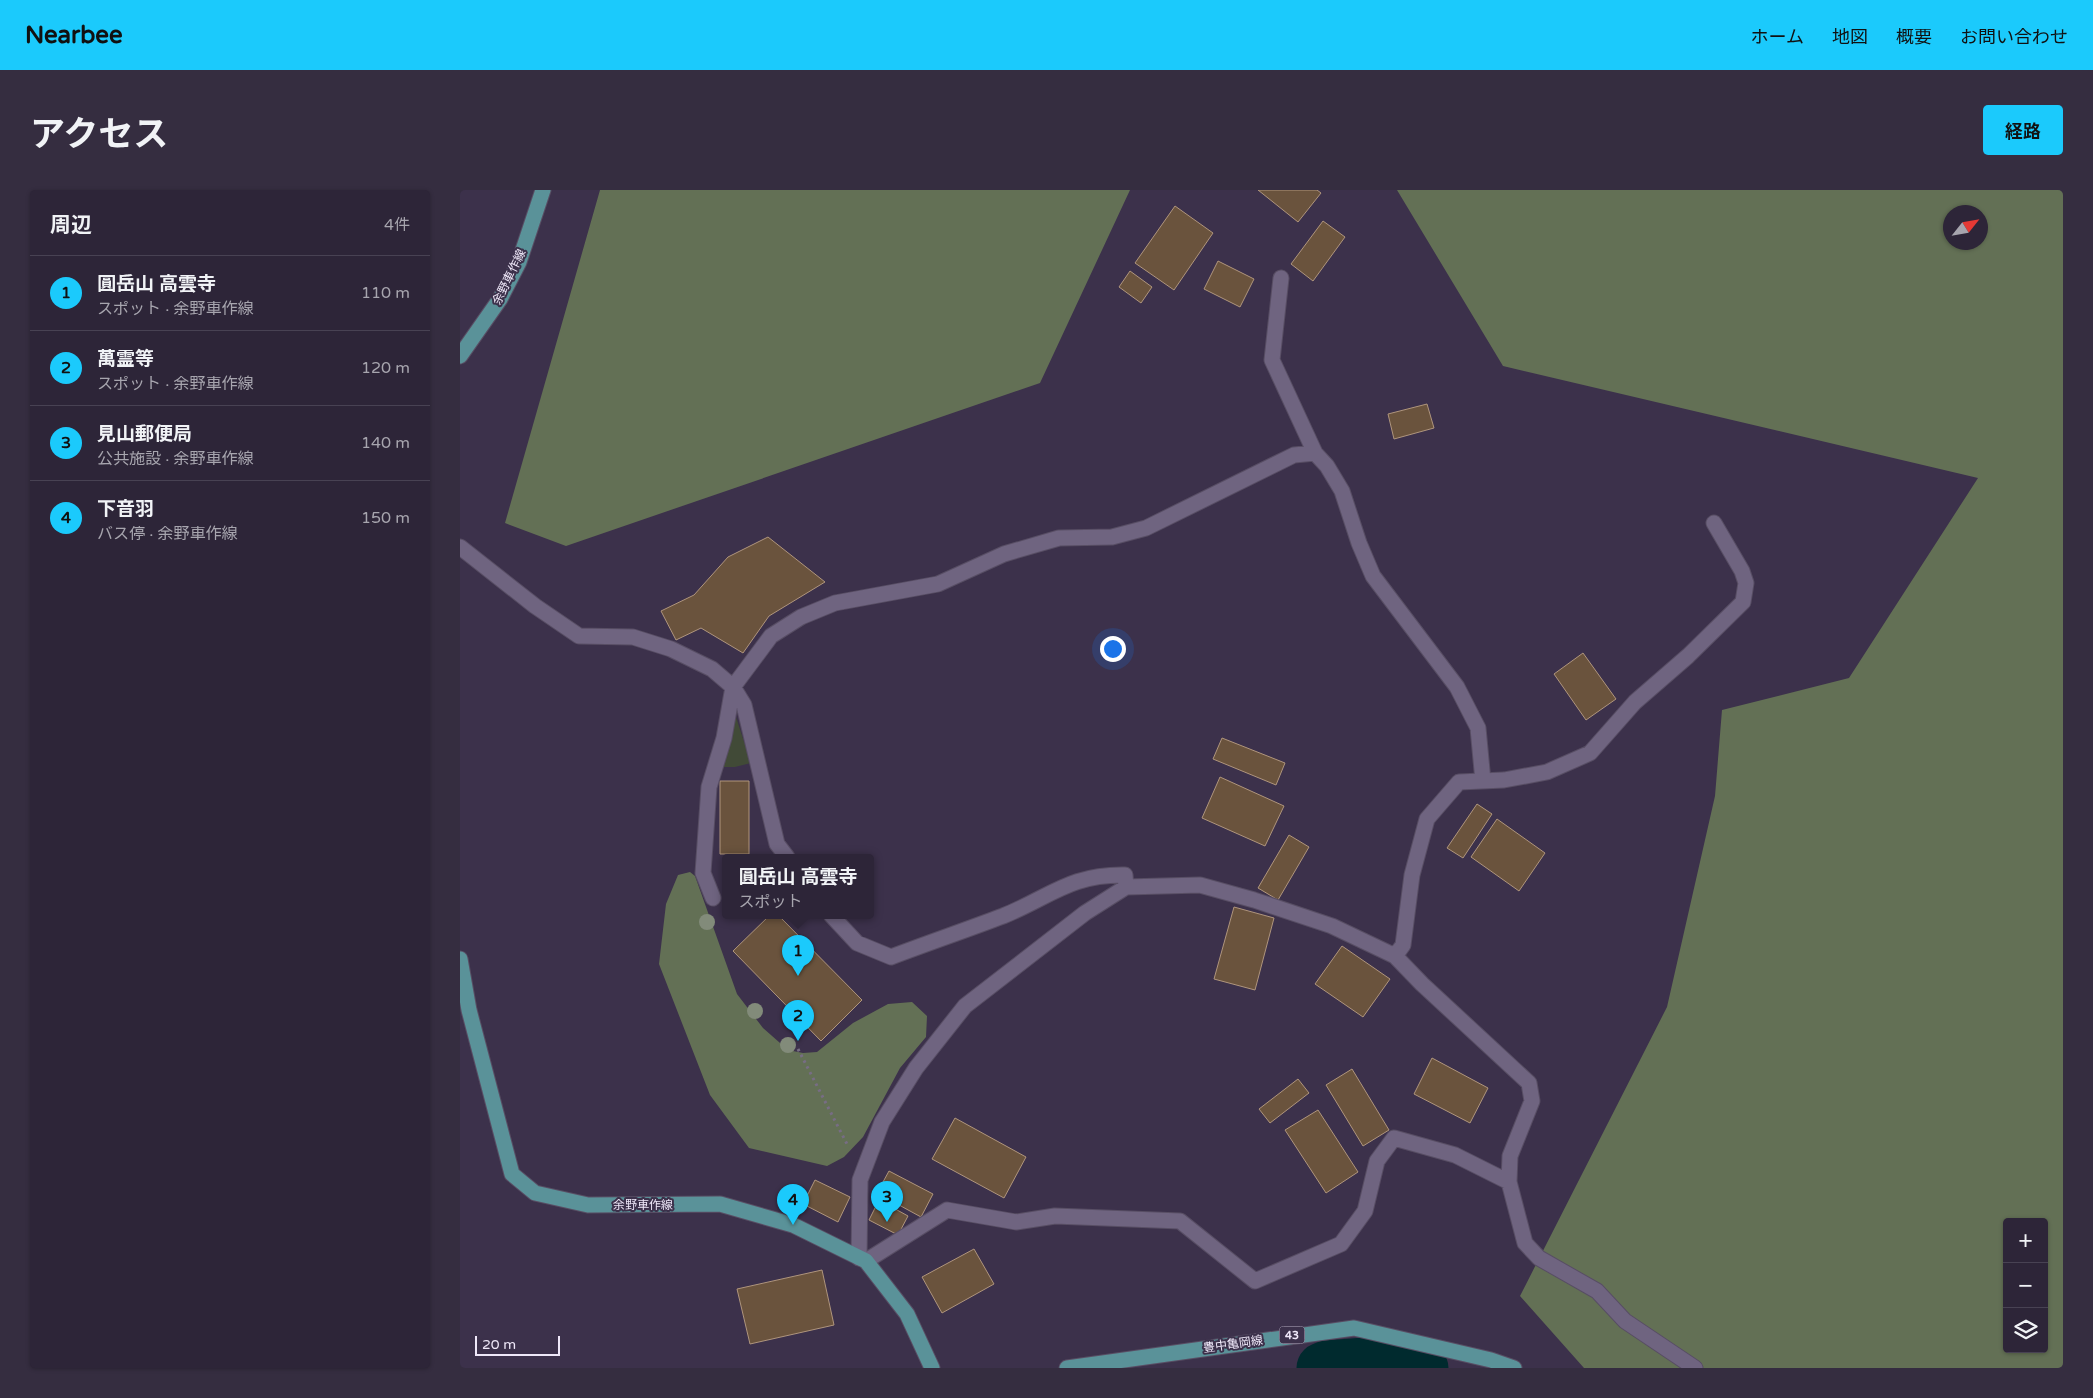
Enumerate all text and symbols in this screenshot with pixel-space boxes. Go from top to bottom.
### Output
text: Nearbee [25,21,123,50]
text: ホーム [1751,26,1804,48]
text: 地図 [1832,26,1868,48]
text: 概要 [1896,26,1932,48]
text: お問い合わせ [1960,26,2068,48]
button: 経路 [1983,105,2063,155]
text: アクセス [30,114,168,156]
north arrow [1943,205,1988,250]
text: 周辺 [50,213,92,238]
text: 4件 [384,215,410,235]
street label: 余野車作線 [490,247,528,307]
text: 圓岳山 高雲寺 [97,273,216,295]
text: 1 [61,283,71,303]
text: 110 m [361,283,410,303]
text: スポット · 余野車作線 [97,299,253,319]
text: 萬霊等 [97,348,154,370]
text: 2 [61,358,71,378]
text: 120 m [361,358,410,378]
text: スポット · 余野車作線 [97,374,253,394]
text: 見山郵便局 [97,423,192,445]
text: 3 [61,433,71,453]
text: 140 m [361,433,410,453]
text: 公共施設 · 余野車作線 [97,449,253,469]
text: 下音羽 [97,498,154,520]
text: 4 [61,508,71,528]
text: 150 m [361,508,410,528]
text: バス停 · 余野車作線 [97,524,237,544]
your location [1100,636,1126,662]
popup [722,854,874,919]
text: 圓岳山 高雲寺 [739,866,857,888]
text: スポット [739,892,803,912]
pin: 1 [782,935,814,976]
pin: 2 [782,1000,814,1041]
pin: 3 [871,1181,903,1222]
pin: 4 [777,1184,809,1225]
street label: 余野車作線 [613,1198,673,1212]
map controls [2003,1218,2048,1353]
button: + [2003,1218,2048,1263]
button: − [2003,1263,2048,1308]
button: layers [2003,1308,2048,1353]
road number: 43 [1280,1326,1304,1344]
scale bar [475,1333,560,1356]
street label: 豊中亀岡線 [1202,1333,1264,1355]
text: 20 m [482,1336,516,1353]

